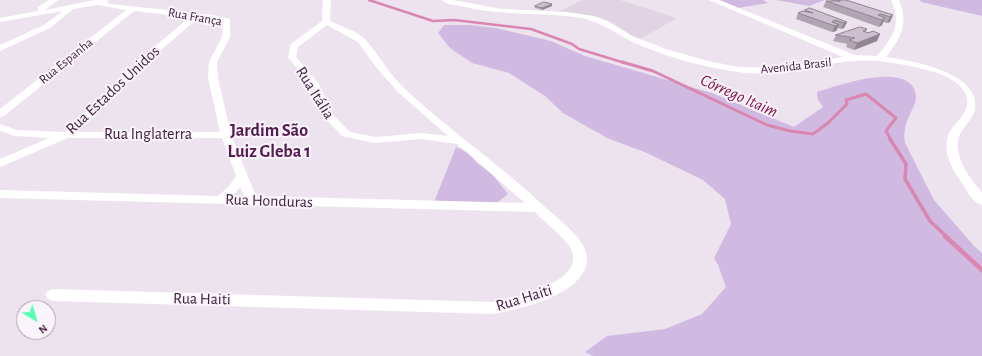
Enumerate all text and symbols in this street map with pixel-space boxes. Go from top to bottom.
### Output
street label: Rua França [167,5,223,29]
street label: Rua Espanha [36,35,96,87]
street label: Rua Estados Unidos [62,42,164,138]
street label: Avenida Brasil [760,55,832,77]
street label: Rua Itália [291,63,339,123]
water label: Córrego Itaim [697,70,781,122]
district label: Jardim São Luiz Gleba 1 [227,120,311,162]
street label: Rua Inglaterra [104,124,192,144]
street label: Rua Honduras [225,190,313,212]
street label: Rua Haiti [494,280,554,316]
street label: Rua Haiti [173,289,231,309]
north arrow [16,300,56,340]
text: N [37,322,49,336]

